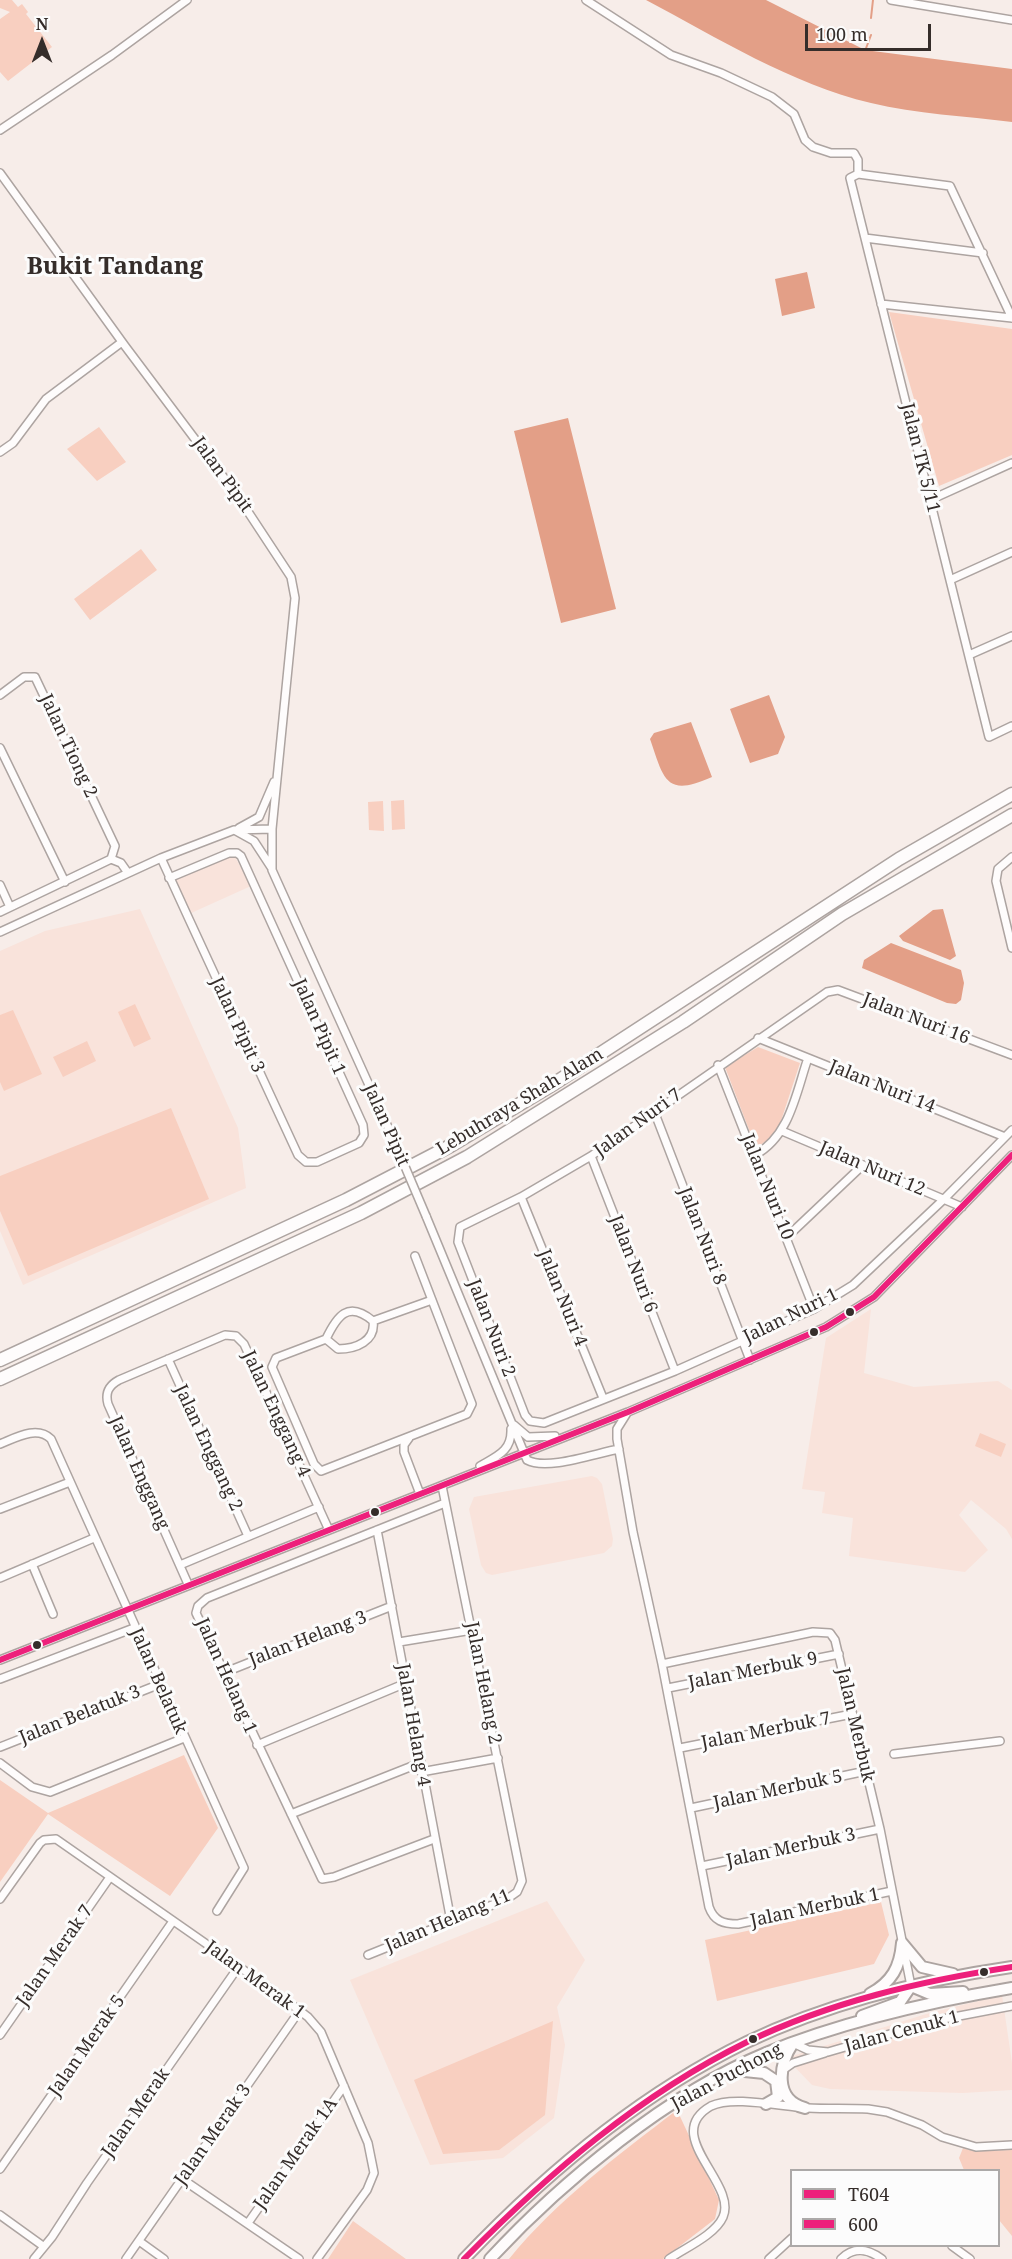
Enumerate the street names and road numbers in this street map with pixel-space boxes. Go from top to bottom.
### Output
street label: Jalan TK 5/11 [896,401,944,515]
street label: Jalan Pipit [187,433,257,517]
street label: Jalan Tiong 2 [35,691,101,801]
street label: Jalan Pipit 3 [205,974,269,1076]
street label: Jalan Pipit 1 [288,976,350,1078]
street label: Jalan Nuri 16 [859,989,973,1049]
street label: Lebuhraya Shah Alam [433,1044,607,1160]
street label: Jalan Nuri 14 [826,1056,938,1118]
street label: Jalan Pipit [358,1080,414,1170]
street label: Jalan Nuri 7 [590,1084,686,1162]
street label: Jalan Nuri 10 [736,1131,798,1243]
street label: Jalan Nuri 12 [816,1137,928,1201]
street label: Jalan Nuri 8 [674,1184,730,1288]
street label: Jalan Nuri 6 [605,1212,661,1316]
street label: Jalan Nuri 4 [533,1246,591,1350]
street label: Jalan Nuri 2 [463,1276,519,1380]
street label: Jalan Nuri 1 [740,1284,842,1348]
street label: Jalan Enggang 4 [237,1347,315,1481]
street label: Jalan Enggang 2 [169,1381,247,1515]
street label: Jalan Enggang [104,1413,174,1533]
street label: Jalan Helang 3 [246,1607,370,1671]
street label: Jalan Helang 1 [191,1615,261,1737]
street label: Jalan Helang 2 [461,1620,505,1746]
street label: Jalan Belatuk [125,1625,191,1737]
street label: Jalan Merbuk 9 [686,1648,820,1694]
street label: Jalan Helang 4 [392,1662,434,1788]
street label: Jalan Merbuk [831,1666,879,1784]
street label: Jalan Belatuk 3 [16,1681,144,1749]
street label: Jalan Merbuk 7 [699,1708,833,1754]
street label: Jalan Merbuk 5 [712,1766,844,1814]
street label: Jalan Merbuk 3 [725,1824,857,1872]
street label: Jalan Merbuk 1 [749,1884,881,1932]
street label: Jalan Helang 11 [382,1885,514,1957]
street label: Jalan Merak 7 [12,1901,98,2011]
street label: Jalan Merak 1 [201,1936,309,2024]
street label: Jalan Merak 5 [44,1991,130,2101]
street label: Jalan Cenuk 1 [842,2006,962,2058]
street label: Jalan Puchong [668,2039,786,2115]
street label: Jalan Merak [97,2064,175,2162]
street label: Jalan Merak 3 [170,2080,256,2190]
street label: Jalan Merak 1A [250,2094,342,2214]

